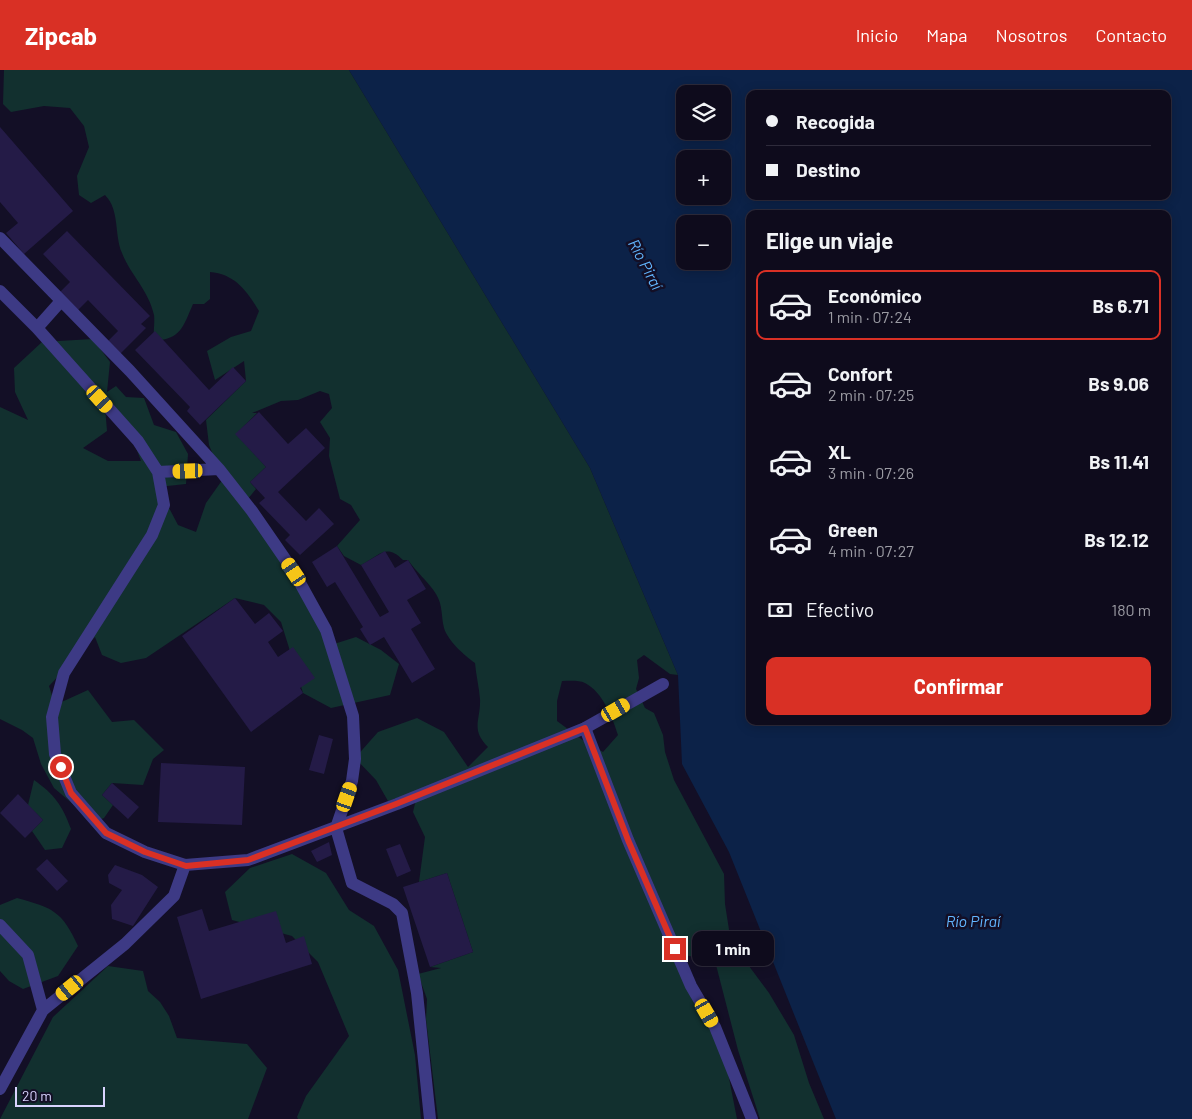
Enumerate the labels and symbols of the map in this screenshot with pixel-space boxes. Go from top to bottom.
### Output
water label: Río Piraí [625,235,668,294]
car [84,383,115,415]
car [172,463,203,479]
car [279,555,308,589]
car [599,696,632,724]
route start [50,756,72,778]
car [335,780,358,814]
water label: Río Piraí [946,911,1002,930]
callout: 1 min [692,932,775,966]
route end [664,938,686,960]
car [53,973,86,1003]
car [693,996,720,1030]
scale bar [15,1084,105,1107]

